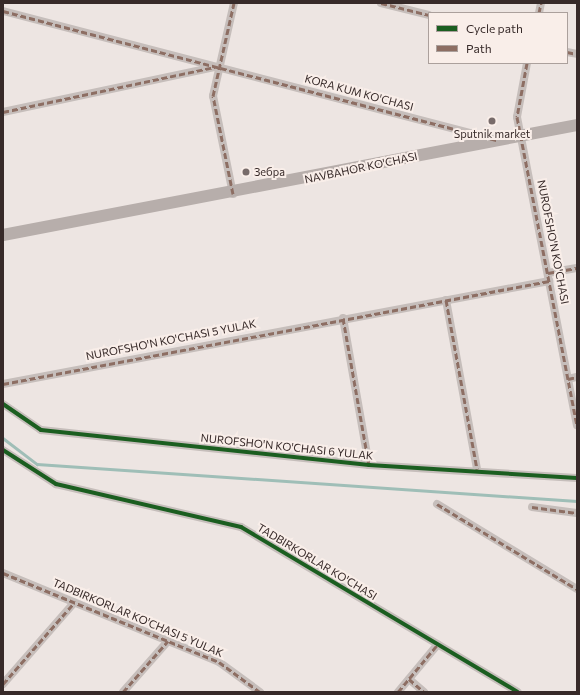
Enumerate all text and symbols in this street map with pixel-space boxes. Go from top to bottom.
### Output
legend [428,12,568,64]
text: Cycle path [466,21,523,35]
text: Path [466,41,492,55]
street label: KORA KUM KO'CHASI [303,72,415,114]
marker: Sputnik market [487,116,497,126]
place label: Sputnik market [454,127,530,141]
street label: NAVBAHOR KO'CHASI [303,150,419,186]
place label: Зебра [254,165,285,179]
marker: Зебра [241,167,251,177]
street label: NUROFSHO'N KO'CHASI [534,179,572,305]
street label: NUROFSHO'N KO'CHASI 5 YULAK [85,317,257,363]
street label: NUROFSHO'N KO'CHASI 6 YULAK [200,431,374,463]
street label: TADBIRKORLAR KO'CHASI [255,521,379,603]
street label: TADBIRKORLAR KO'CHASI 5 YULAK [51,576,225,660]

